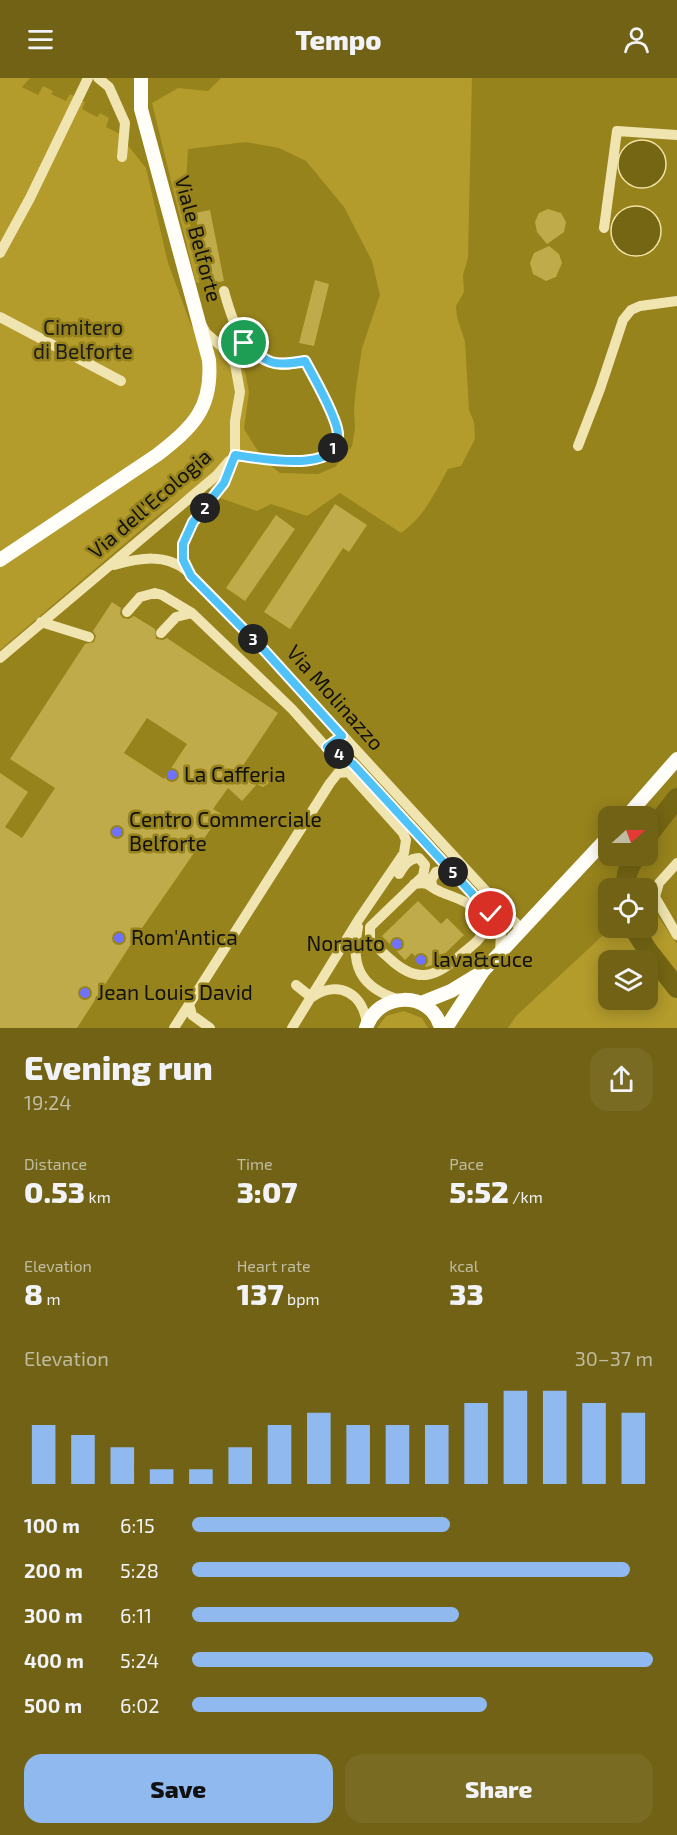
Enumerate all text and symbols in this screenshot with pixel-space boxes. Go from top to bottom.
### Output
icon: menu [24,23,57,56]
text: Tempo [295,23,382,55]
icon: person [620,23,653,56]
street label: Viale Belforte [171,173,228,304]
park label: Cimitero di Belforte [33,314,133,363]
pin [218,317,269,368]
icon: arrive [227,326,260,359]
pin: 1 [318,433,348,463]
text: 1 [330,438,336,457]
street label: Via dell'Ecologia [83,443,215,563]
pin: 2 [190,493,220,523]
text: 2 [200,498,210,517]
pin: 3 [238,624,268,654]
text: 3 [248,629,258,648]
street label: Via Molinazzo [282,639,390,755]
pin: 4 [324,739,354,769]
text: 4 [334,744,344,763]
place label: La Cafferia [184,761,286,786]
marker: La Cafferia [165,768,179,782]
place label: Centro Commerciale Belforte [129,806,322,855]
north arrow [598,806,658,866]
map controls [598,806,658,1010]
marker: Centro Commerciale Belforte [110,825,124,839]
pin: 5 [438,857,468,887]
text: 5 [449,862,457,881]
button: locate [598,878,658,938]
pin [465,888,516,939]
icon: check [474,897,507,930]
place label: Rom'Antica [131,924,238,949]
place label: Norauto [306,930,385,955]
marker: Rom'Antica [112,931,126,945]
marker: Norauto [390,937,404,951]
place label: lava&cuce [433,946,533,971]
button: layers [598,950,658,1010]
marker: lava&cuce [414,953,428,967]
place label: Jean Louis David [97,979,253,1004]
marker: Jean Louis David [78,986,92,1000]
text: Evening run [24,1047,213,1087]
button: share [590,1048,653,1111]
text: 19:24 [24,1090,72,1114]
text: Distance [24,1154,87,1173]
text: Time [237,1154,273,1173]
text: Pace [449,1154,484,1173]
text: 0.53 [24,1173,85,1209]
text: 3:07 [237,1173,297,1209]
text: 5:52 [449,1173,509,1209]
text: km [85,1187,111,1206]
text: /km [509,1187,543,1206]
text: Elevation [24,1256,92,1275]
text: Heart rate [237,1256,311,1275]
text: kcal [449,1256,479,1275]
text: 8 [24,1275,43,1311]
text: 137 [237,1275,283,1311]
text: 33 [449,1275,484,1311]
text: m [43,1289,61,1308]
text: bpm [283,1289,319,1308]
text: Elevation [24,1346,109,1370]
text: 30–37 m [575,1346,653,1370]
text: 100 m [24,1513,80,1537]
text: 6:15 [120,1513,155,1537]
text: 200 m [24,1558,83,1582]
text: 5:28 [120,1558,159,1582]
text: 300 m [24,1603,83,1627]
text: 6:11 [120,1603,152,1627]
text: 400 m [24,1648,84,1672]
text: 5:24 [120,1648,159,1672]
text: 500 m [24,1693,82,1717]
text: 6:02 [120,1693,159,1717]
button: Save [24,1754,333,1823]
button: Share [345,1754,653,1823]

